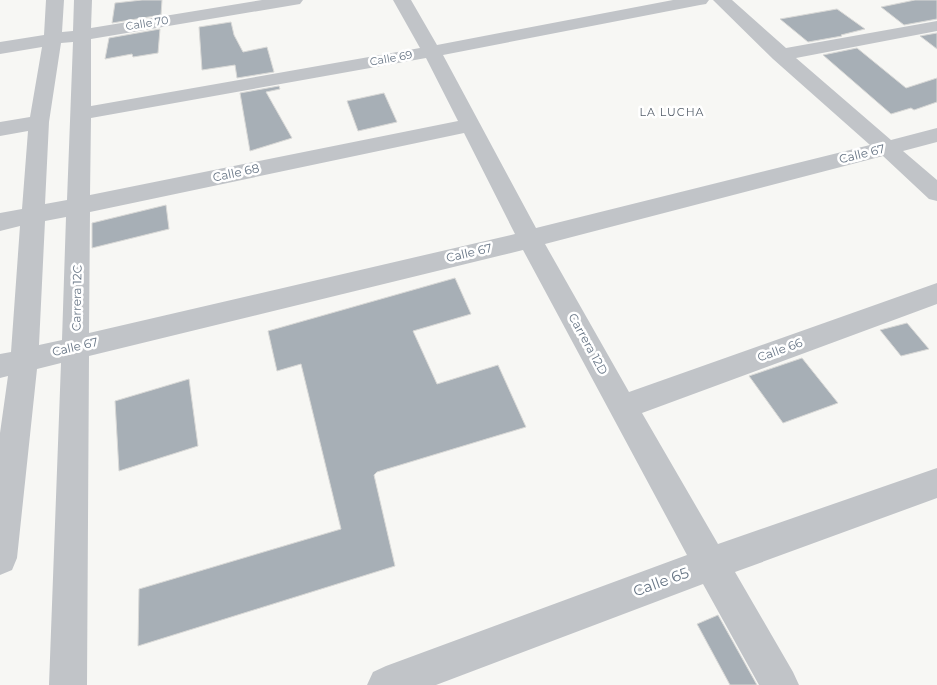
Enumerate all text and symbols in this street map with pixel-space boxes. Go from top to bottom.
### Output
street label: Calle 70 [125,13,169,33]
street label: Calle 69 [369,47,414,69]
district label: LA LUCHA [640,105,704,119]
street label: Calle 67 [837,141,886,166]
street label: Calle 68 [211,160,261,185]
street label: Calle 67 [444,240,493,265]
street label: Carrera 12C [68,264,85,331]
street label: Carrera 12D [565,311,611,377]
street label: Calle 67 [50,334,99,359]
street label: Calle 66 [755,334,804,365]
street label: Calle 65 [630,563,691,600]

